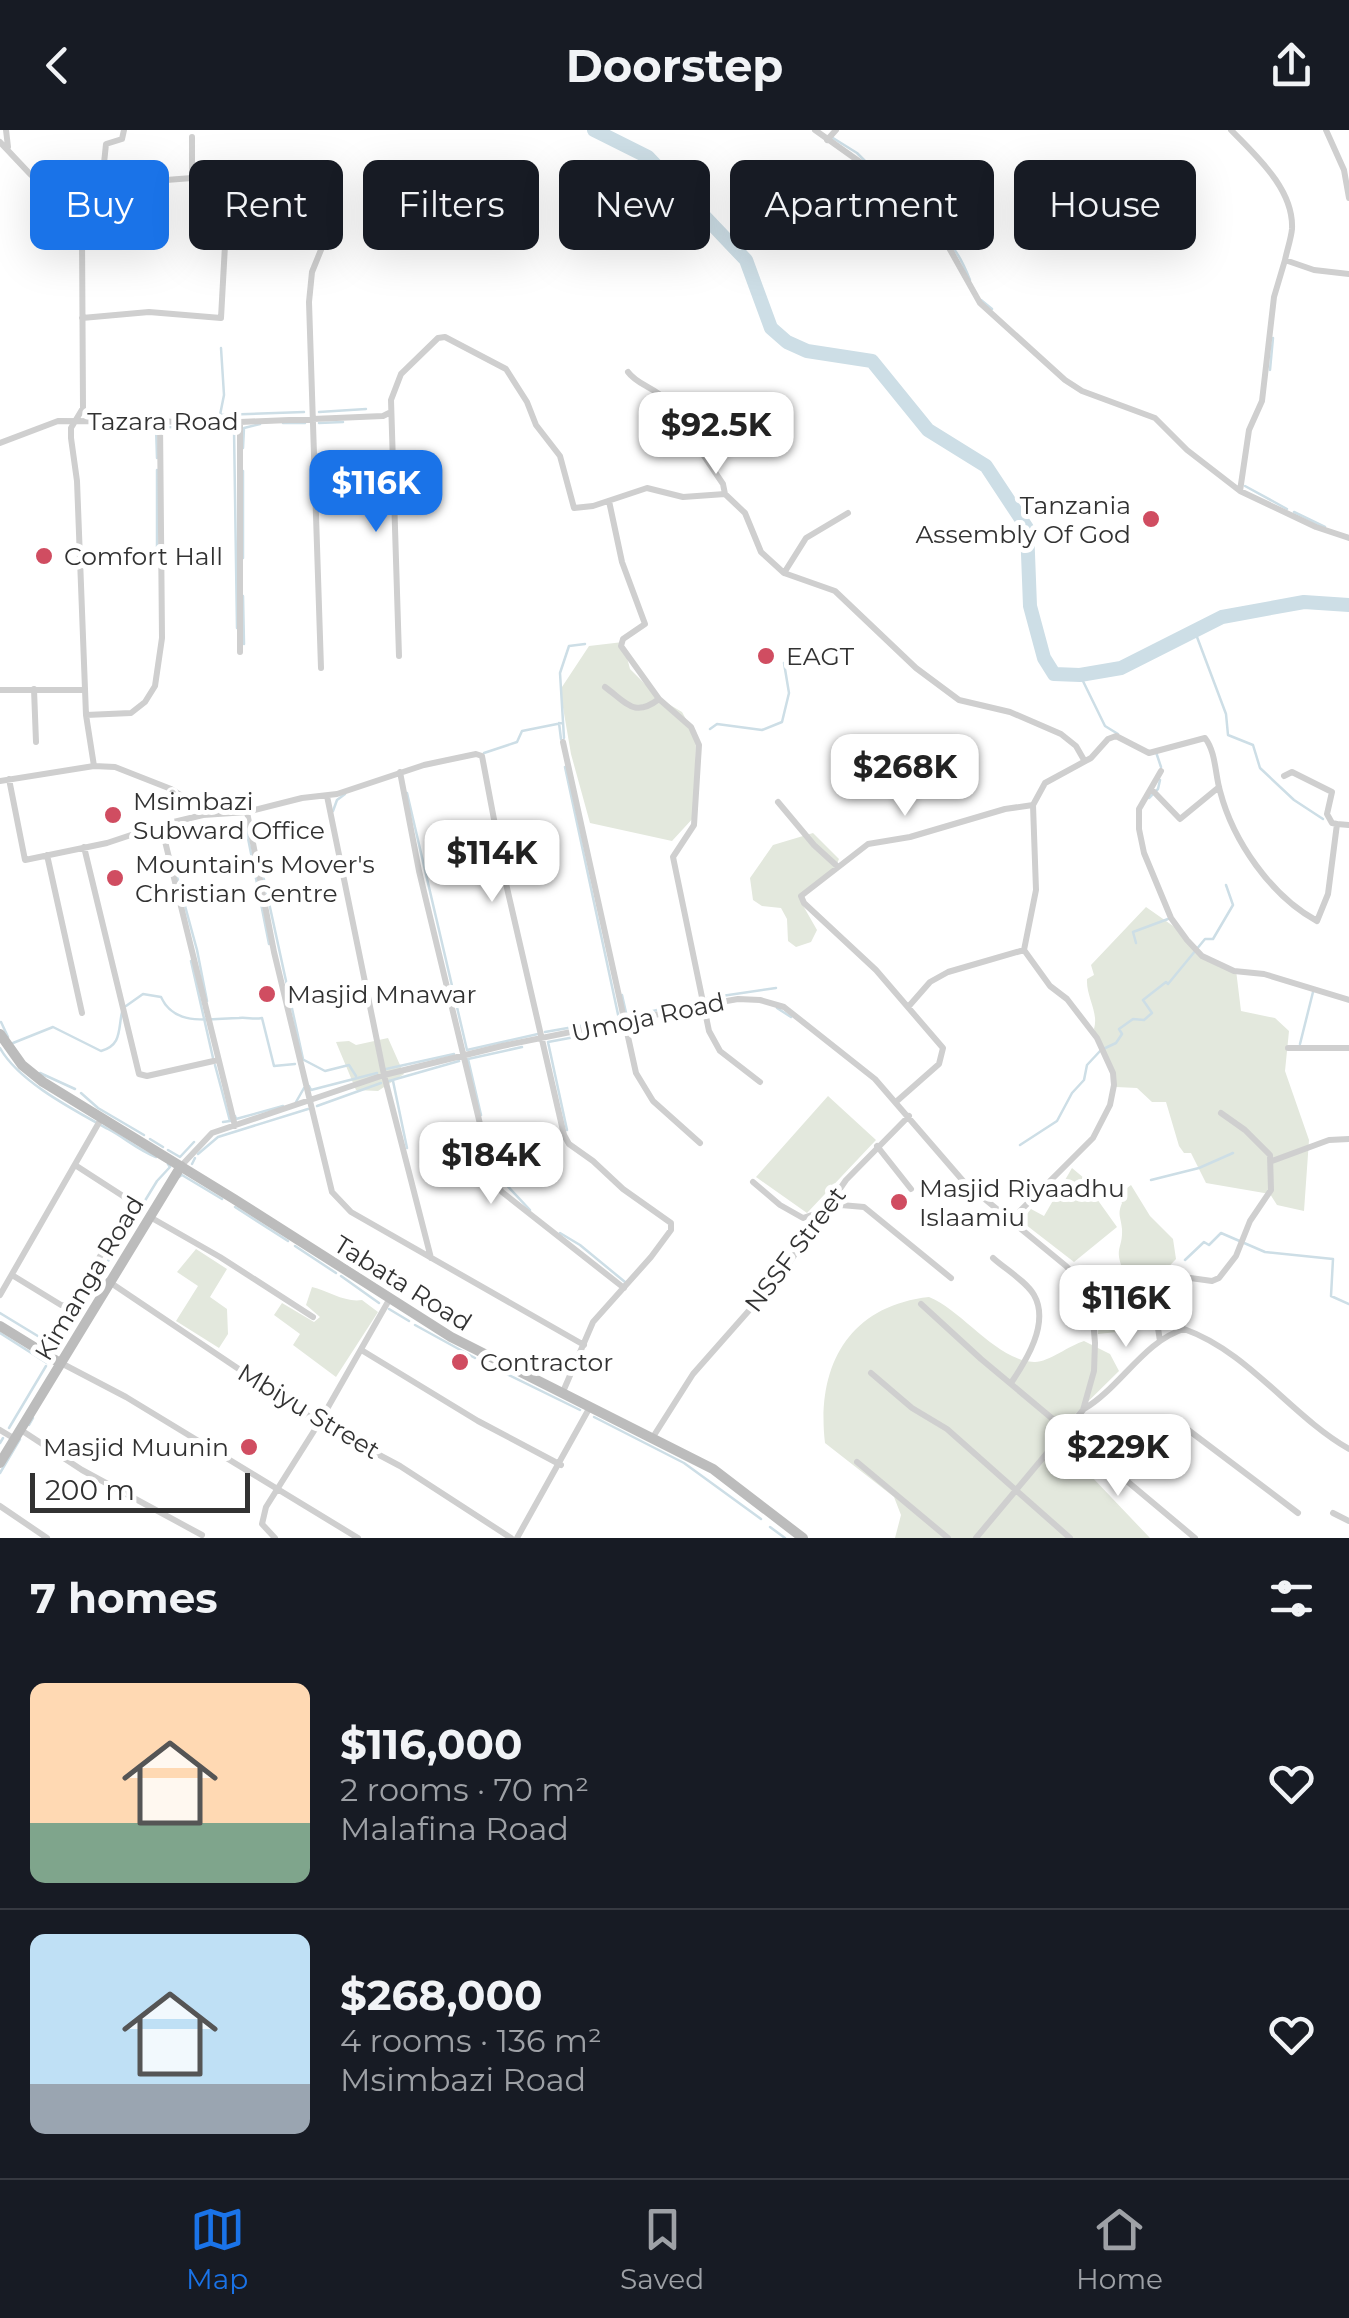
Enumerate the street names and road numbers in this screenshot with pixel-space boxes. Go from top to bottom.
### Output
street label: Tazara Road [87,406,239,436]
street label: Umoja Road [569,986,727,1048]
street label: NSSF Street [738,1180,852,1318]
street label: Kimanga Road [28,1190,150,1366]
street label: Tabata Road [329,1229,477,1337]
street label: Mbiyu Street [233,1357,385,1465]

